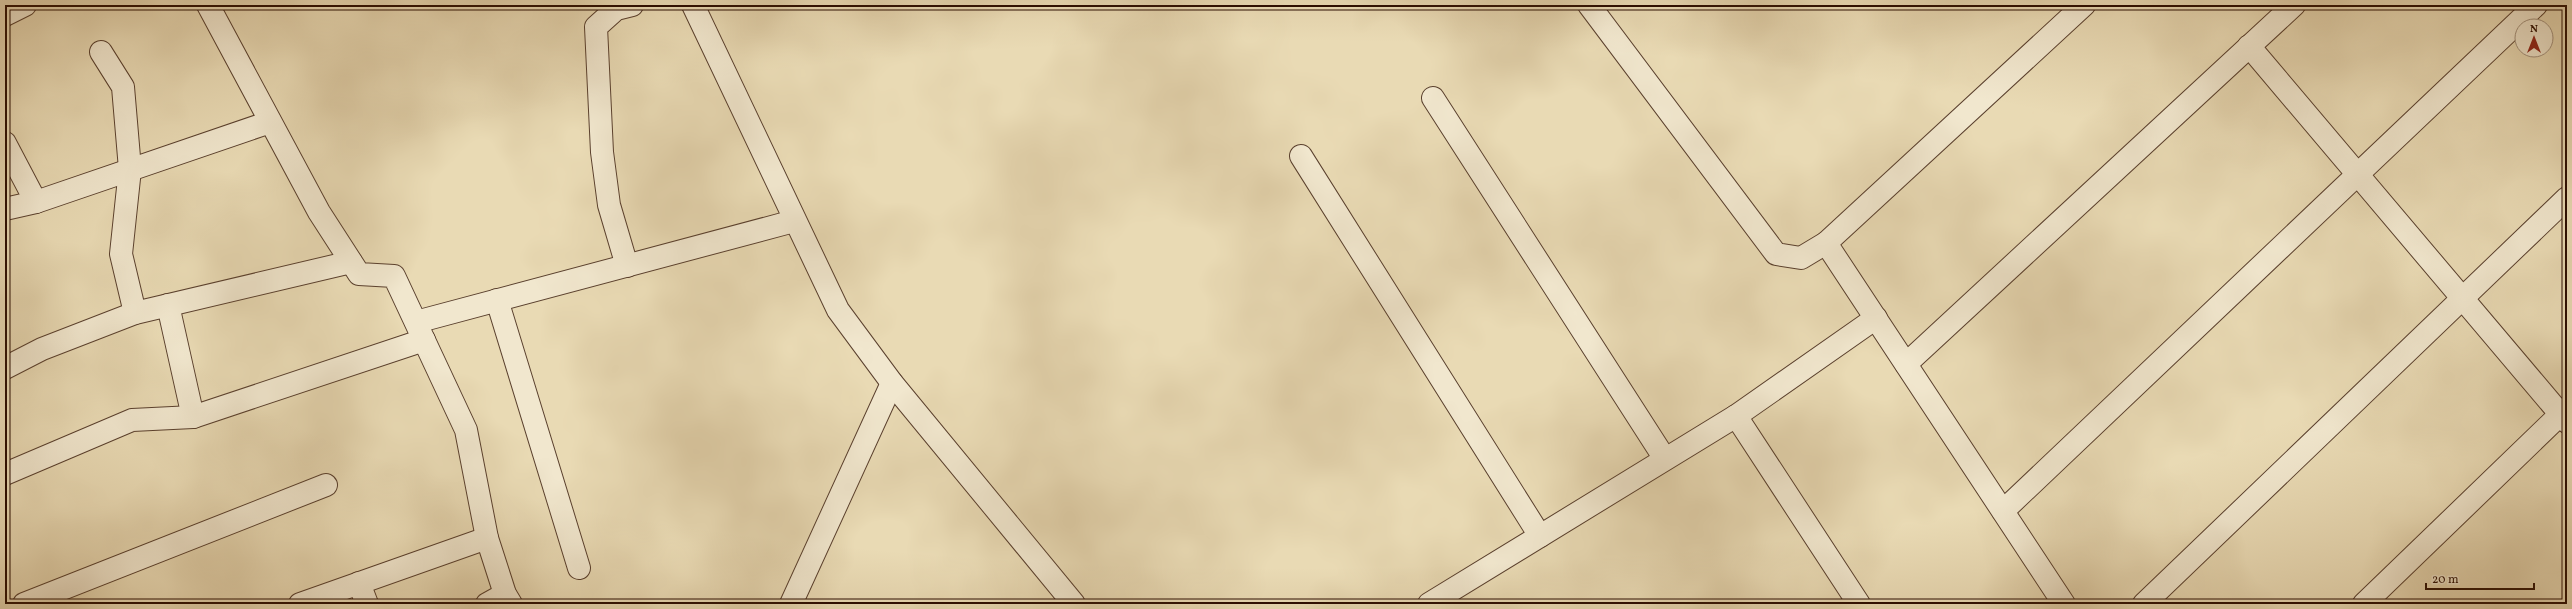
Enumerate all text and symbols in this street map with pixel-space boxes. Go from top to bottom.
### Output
north arrow [2514,18,2554,58]
text: N [2530,22,2538,37]
scale bar [2426,565,2534,591]
text: 20 m [2432,572,2459,588]

